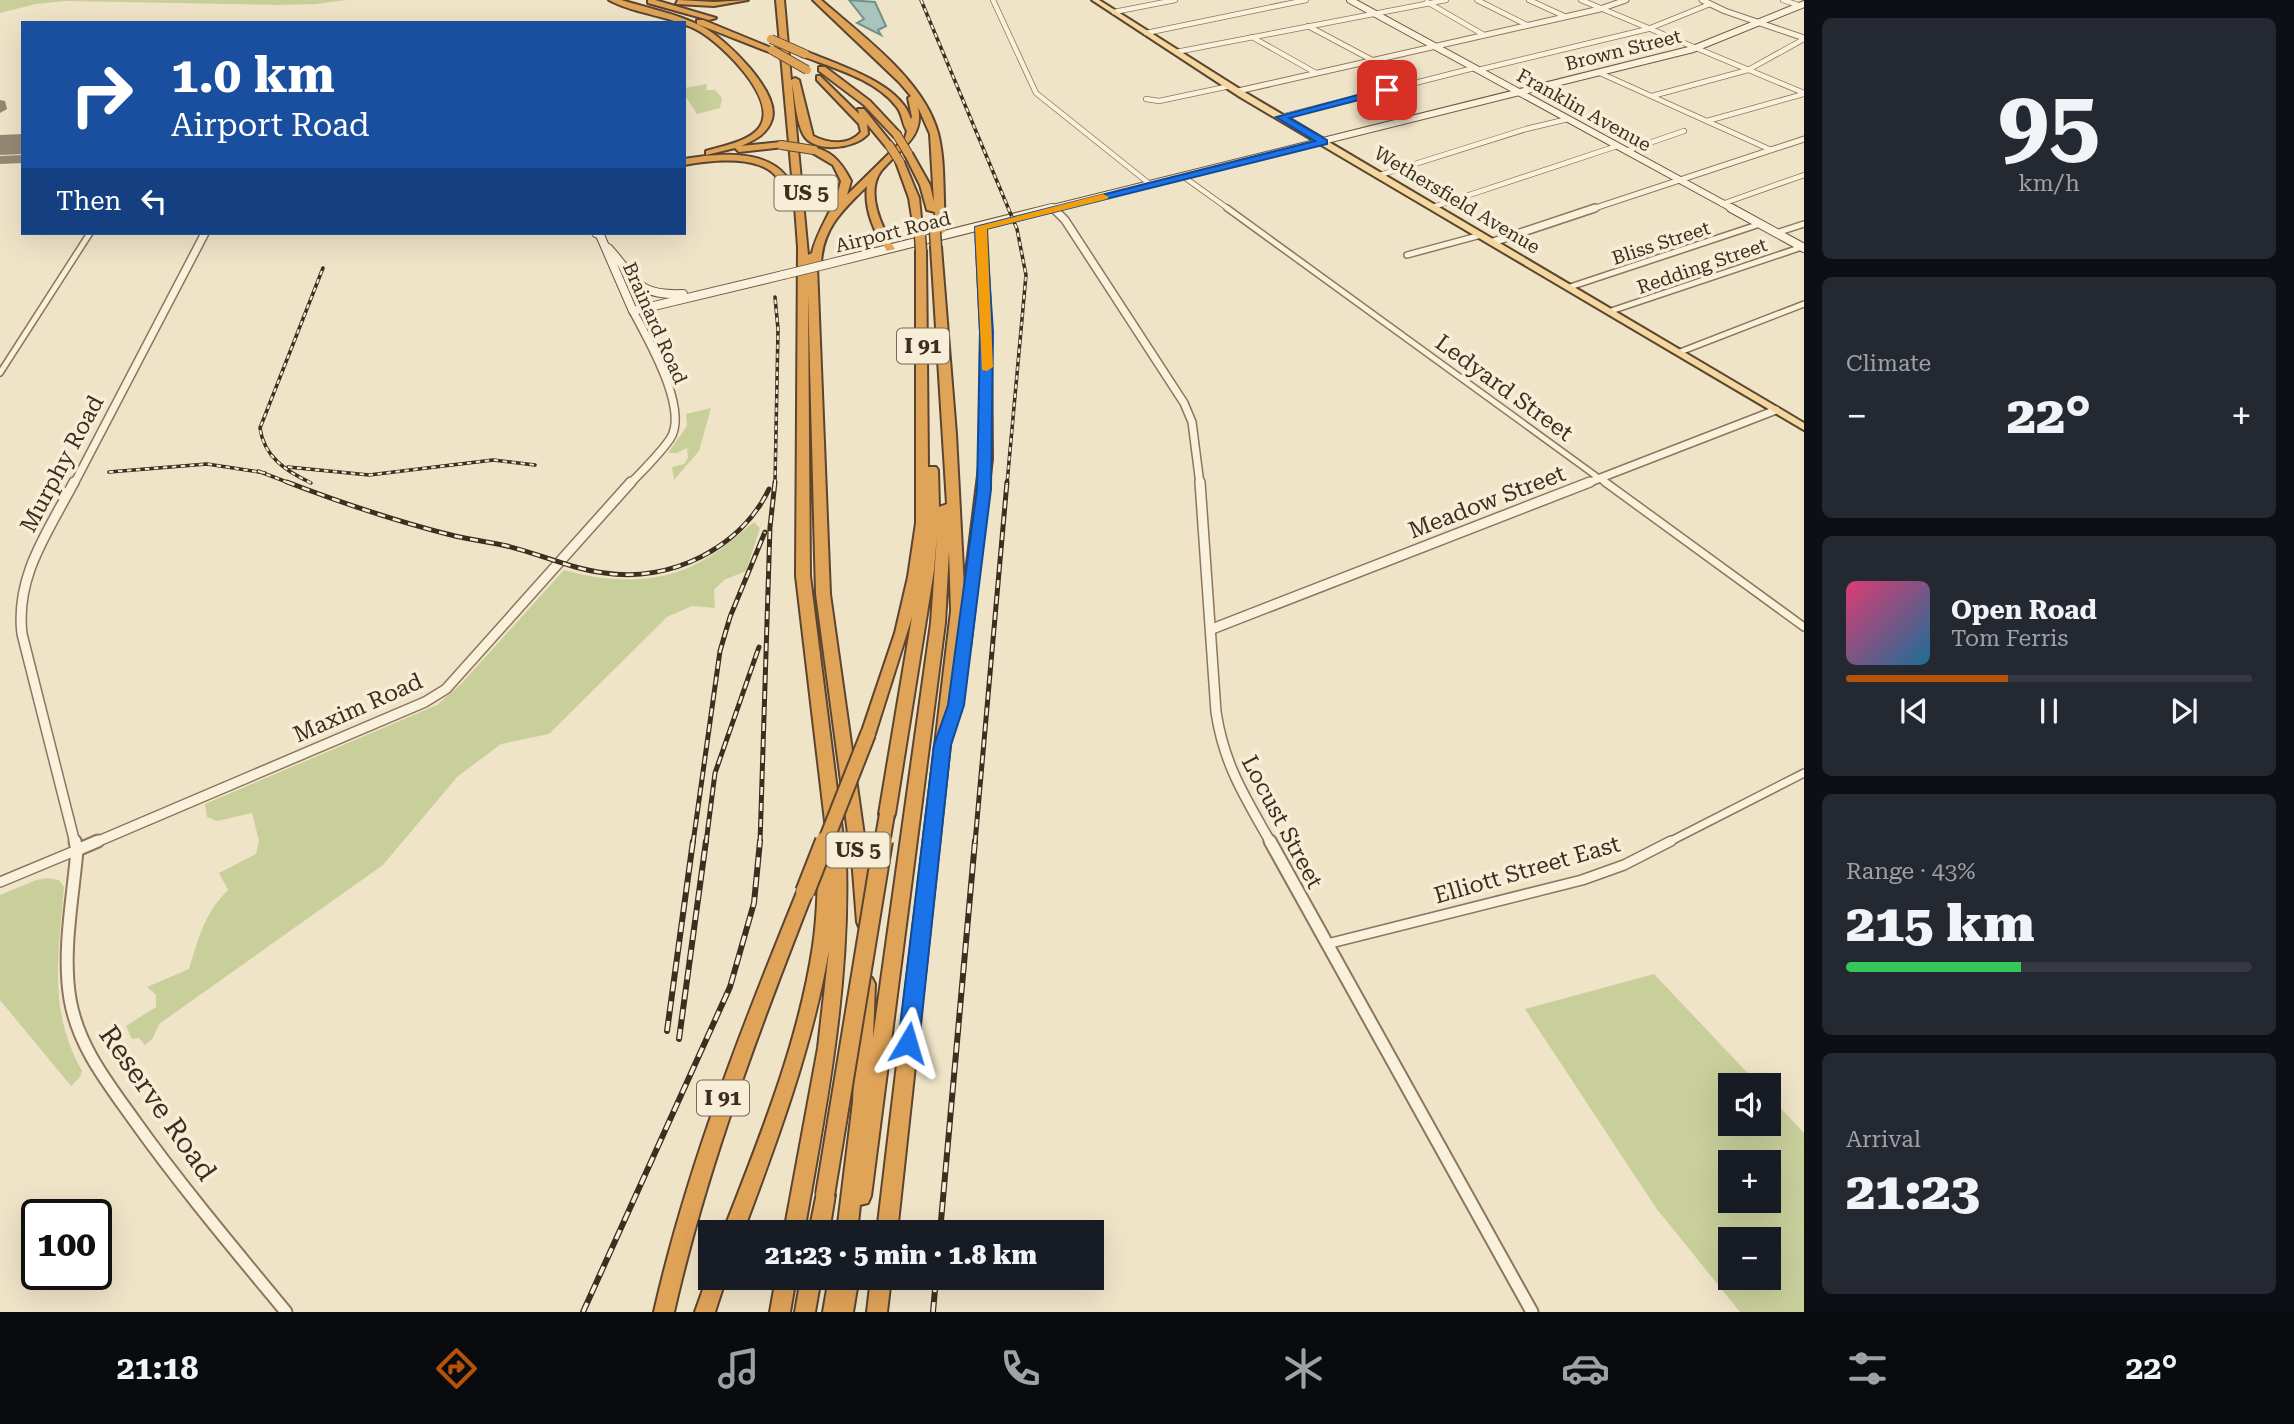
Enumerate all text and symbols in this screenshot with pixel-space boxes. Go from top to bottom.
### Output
street label: Brown Street [1563,24,1683,76]
text: 1.0 km [171,47,335,104]
icon: right [56,49,147,140]
pin [1357,60,1417,120]
street label: Franklin Avenue [1513,64,1655,156]
icon: arrive [1368,71,1406,109]
text: 95 [1998,71,2100,177]
text: Airport Road [171,106,370,144]
street label: Wethersfield Avenue [1370,141,1544,259]
text: km/h [2018,170,2080,197]
road number: US 5 [774,176,838,210]
icon: left [135,182,173,220]
text: Then [56,186,121,216]
street label: Airport Road [833,207,953,257]
street label: Bliss Street [1609,216,1713,270]
street label: Redding Street [1634,233,1770,299]
street label: Brainard Road [618,259,692,387]
road number: I 91 [897,328,949,364]
street label: Ledyard Street [1430,329,1578,447]
text: Climate [1846,350,1931,377]
text: 22° [2007,385,2091,446]
street label: Murphy Road [15,391,110,537]
text: − [1846,394,1867,438]
text: + [2231,394,2252,438]
street label: Meadow Street [1405,460,1570,544]
text: Open Road [1951,595,2097,625]
text: Tom Ferris [1951,625,2068,652]
street label: Maxim Road [289,667,427,748]
icon: previous [1895,692,1933,730]
icon: pause [2030,692,2068,730]
icon: next [2165,692,2203,730]
street label: Locust Street [1236,751,1329,894]
street label: Elliott Street East [1431,830,1624,909]
road number: US 5 [826,832,890,868]
text: Range · 43% [1846,858,1975,885]
text: 215 km [1846,893,2034,954]
position arrow [871,1006,945,1080]
street label: Reserve Road [92,1019,224,1187]
map controls [1718,1073,1781,1290]
button: sound [1718,1073,1781,1136]
road number: I 91 [697,1080,749,1116]
text: Arrival [1846,1126,1921,1153]
button: + [1718,1150,1781,1213]
text: 21:23 [1846,1161,1980,1222]
speed limit sign: 100 [21,1199,112,1290]
button: − [1718,1227,1781,1290]
text: 21:23 · 5 min · 1.8 km [765,1240,1037,1270]
icon: directions [432,1344,481,1393]
icon: music [714,1344,763,1393]
icon: phone [996,1344,1045,1393]
icon: climate [1279,1344,1328,1393]
icon: car [1561,1344,1610,1393]
icon: filters [1843,1344,1892,1393]
text: 21:18 [117,1349,198,1387]
text: 22° [2126,1349,2177,1387]

